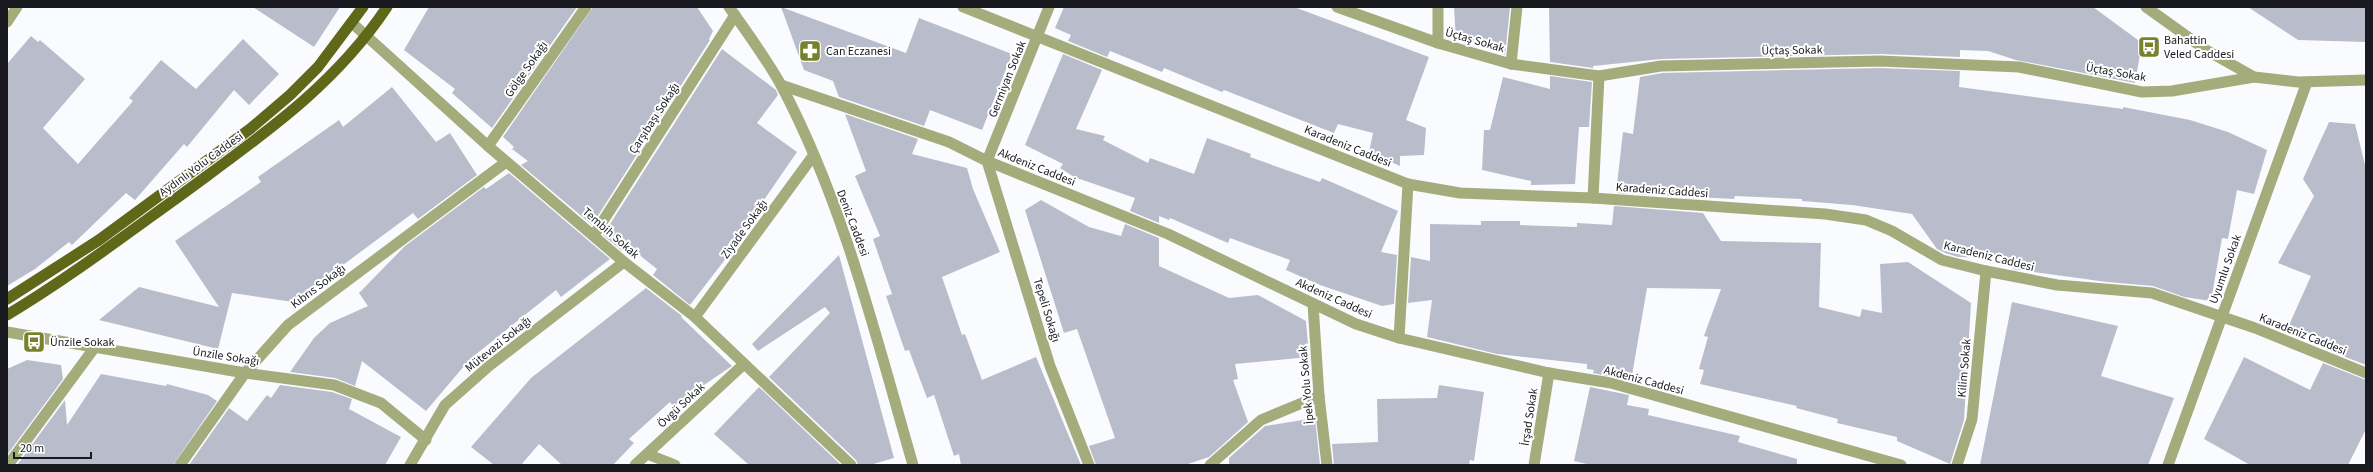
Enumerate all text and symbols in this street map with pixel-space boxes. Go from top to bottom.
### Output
street label: Üçtaş Sokak [1443,24,1507,57]
place label: Bahattin Veled Caddesi [2164,32,2234,63]
bus stop icon: Bahattin Veled Caddesi [2136,34,2162,60]
street label: Gölge Sokağı [501,38,552,101]
pharmacy icon: Can Eczanesi [797,38,823,64]
street label: Germiyan Sokak [984,38,1031,120]
street label: Üçtaş Sokak [1761,41,1823,60]
place label: Can Eczanesi [826,43,891,60]
street label: Üçtaş Sokak [2084,59,2148,86]
street label: Çarşıbaşı Sokağı [625,79,684,157]
street label: Karadeniz Caddesi [1302,121,1394,172]
street label: Aydınlı Yolu Caddesi [156,128,247,201]
street label: Akdeniz Caddesi [996,144,1078,191]
street label: Karadeniz Caddesi [1615,179,1709,202]
street label: Deniz Caddesi [832,187,873,259]
street label: Ziyade Sokağı [717,196,772,262]
street label: Tembih Sokak [578,204,643,263]
street label: Uyumlu Sokak [2205,232,2246,306]
street label: Karadeniz Caddesi [1942,237,2036,276]
street label: Kıbrıs Sokağı [287,260,349,313]
street label: Akdeniz Caddesi [1293,274,1375,323]
street label: Tepeli Sokağı [1029,276,1064,344]
street label: Karadeniz Caddesi [2257,309,2349,360]
street label: Mütevazi Sokağı [462,312,535,376]
bus stop icon: Ünzile Sokak [21,329,47,355]
place label: Ünzile Sokak [50,334,115,351]
street label: Kilim Sokak [1953,338,1976,398]
street label: Ünzile Sokağı [191,343,261,370]
street label: İpek Yolu Sokak [1295,345,1318,425]
street label: Akdeniz Caddesi [1602,362,1686,399]
street label: Övgü Sokak [654,379,709,432]
street label: İrşad Sokak [1517,387,1542,447]
scale bar [14,434,91,460]
text: 20 m [20,440,44,457]

